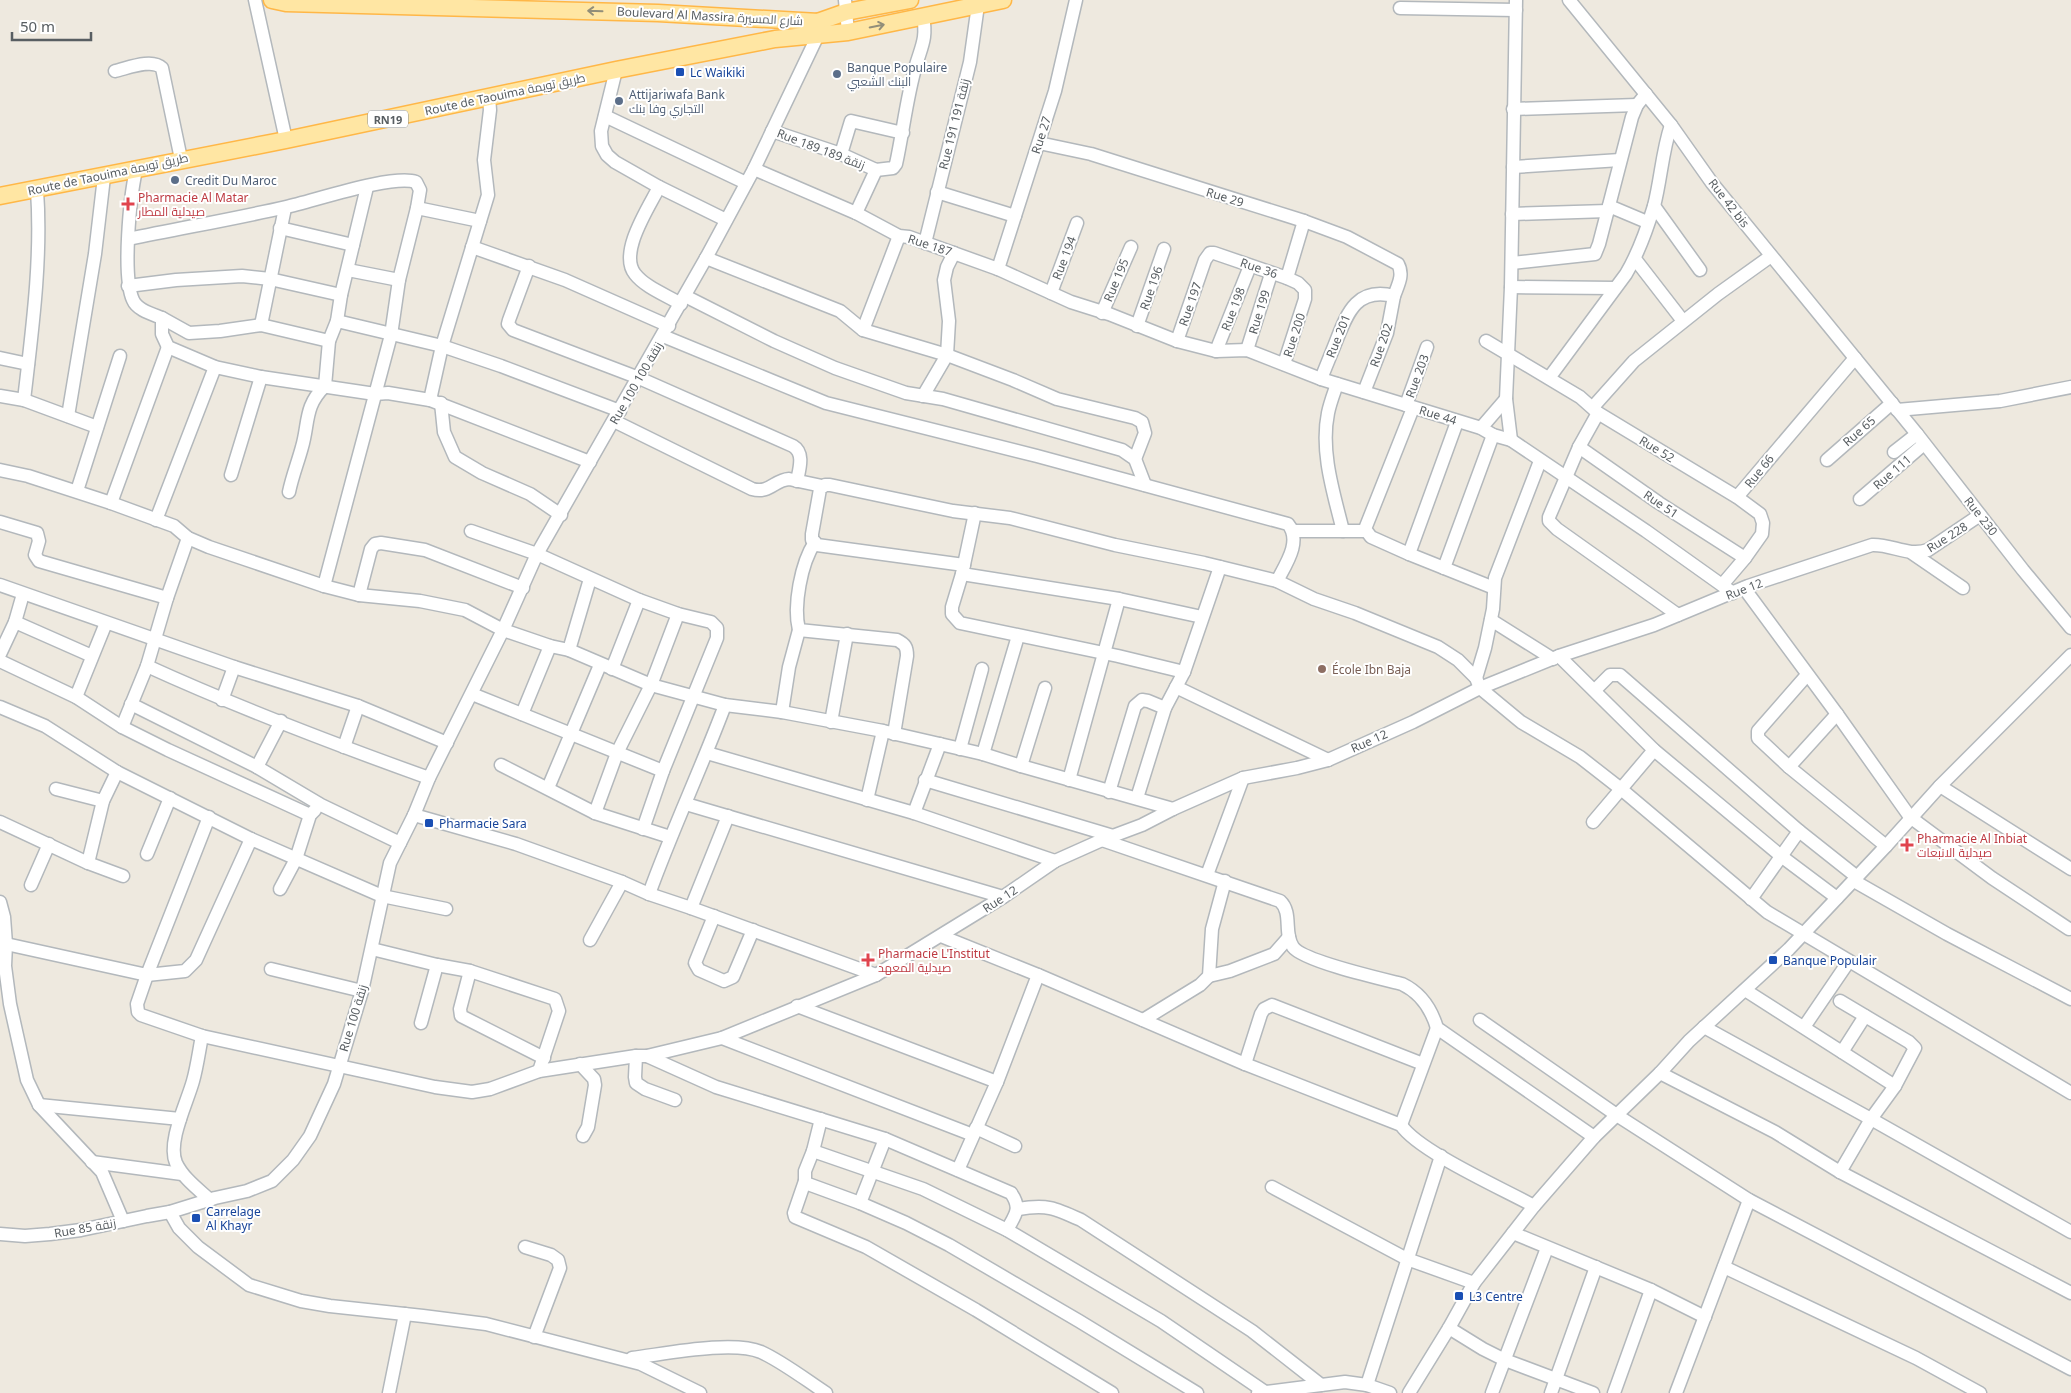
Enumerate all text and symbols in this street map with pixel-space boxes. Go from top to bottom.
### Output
street label: Boulevard Al Massira شارع المسيرة [617,3,804,29]
one-way arrow [587,6,604,16]
scale bar [12,10,91,42]
text: 50 m [20,16,55,36]
one-way arrow [869,20,885,30]
place label: Banque Populaire البنك الشعبي [847,59,948,92]
place label: Lc Waikiki [690,64,745,81]
marker: Lc Waikiki [674,66,686,78]
marker: Banque Populaire البنك الشعبي [831,68,843,80]
street label: Route de Taouima طريق تويمة [423,69,587,119]
street label: Rue 191 زنقة 191 [934,77,974,171]
place label: Attijariwafa Bank التجاري وفا بنك [629,86,725,119]
marker: Attijariwafa Bank التجاري وفا بنك [613,95,625,107]
road number: RN19 [368,110,408,128]
street label: Rue 27 [1027,114,1055,156]
street label: Rue 189 زنقة 189 [774,124,868,174]
street label: Route de Taouima طريق تويمة [26,149,190,199]
place label: Credit Du Maroc [185,172,277,189]
marker: Credit Du Maroc [169,174,181,186]
street label: Rue 42 bis [1704,175,1754,231]
street label: Rue 29 [1204,183,1246,211]
place label: Pharmacie Al Matar صيدلية المطار [137,189,249,220]
marker: Pharmacie Al Matar صيدلية المطار [122,198,134,210]
street label: Rue 187 [906,230,954,260]
street label: Rue 194 [1048,234,1080,282]
street label: Rue 36 [1238,254,1280,282]
street label: Rue 195 [1099,256,1133,304]
street label: Rue 196 [1136,264,1166,312]
street label: Rue 197 [1175,280,1205,328]
street label: Rue 198 [1217,285,1249,333]
street label: Rue 199 [1244,288,1274,336]
street label: Rue 200 [1279,311,1309,359]
street label: Rue 201 [1322,312,1354,360]
street label: Rue 202 [1366,321,1396,369]
street label: Rue 100 زنقة 100 [605,338,667,428]
street label: Rue 203 [1401,352,1433,400]
street label: Rue 44 [1417,401,1459,429]
street label: Rue 65 [1839,412,1879,450]
street label: Rue 52 [1636,432,1678,466]
street label: Rue 66 [1740,451,1778,491]
street label: Rue 111 [1869,451,1915,493]
street label: Rue 51 [1640,486,1682,522]
street label: Rue 230 [1960,493,2002,539]
street label: Rue 228 [1923,518,1971,556]
street label: Rue 12 [1723,574,1765,604]
place label: École Ibn Baja [1332,661,1411,678]
marker: École Ibn Baja [1316,663,1328,675]
street label: Rue 12 [1348,725,1390,757]
place label: Pharmacie Sara [439,815,527,832]
marker: Pharmacie Sara [423,817,435,829]
place label: Pharmacie Al Inbiat صيدلية الانبعات [1917,830,2028,861]
marker: Pharmacie Al Inbiat صيدلية الانبعات [1901,839,1913,851]
street label: Rue 12 [979,881,1021,917]
place label: Pharmacie L'Institut صيدلية المعهد [878,945,990,976]
place label: Banque Populair [1783,952,1877,969]
marker: Pharmacie L'Institut صيدلية المعهد [862,954,874,966]
marker: Banque Populair [1767,954,1779,966]
street label: Rue 100 زنقة [335,982,371,1054]
place label: Carrelage Al Khayr [206,1203,261,1234]
marker: Carrelage Al Khayr [190,1212,202,1224]
street label: Rue 85 زنقة [53,1214,117,1242]
place label: L3 Centre [1469,1288,1523,1305]
marker: L3 Centre [1453,1290,1465,1302]

